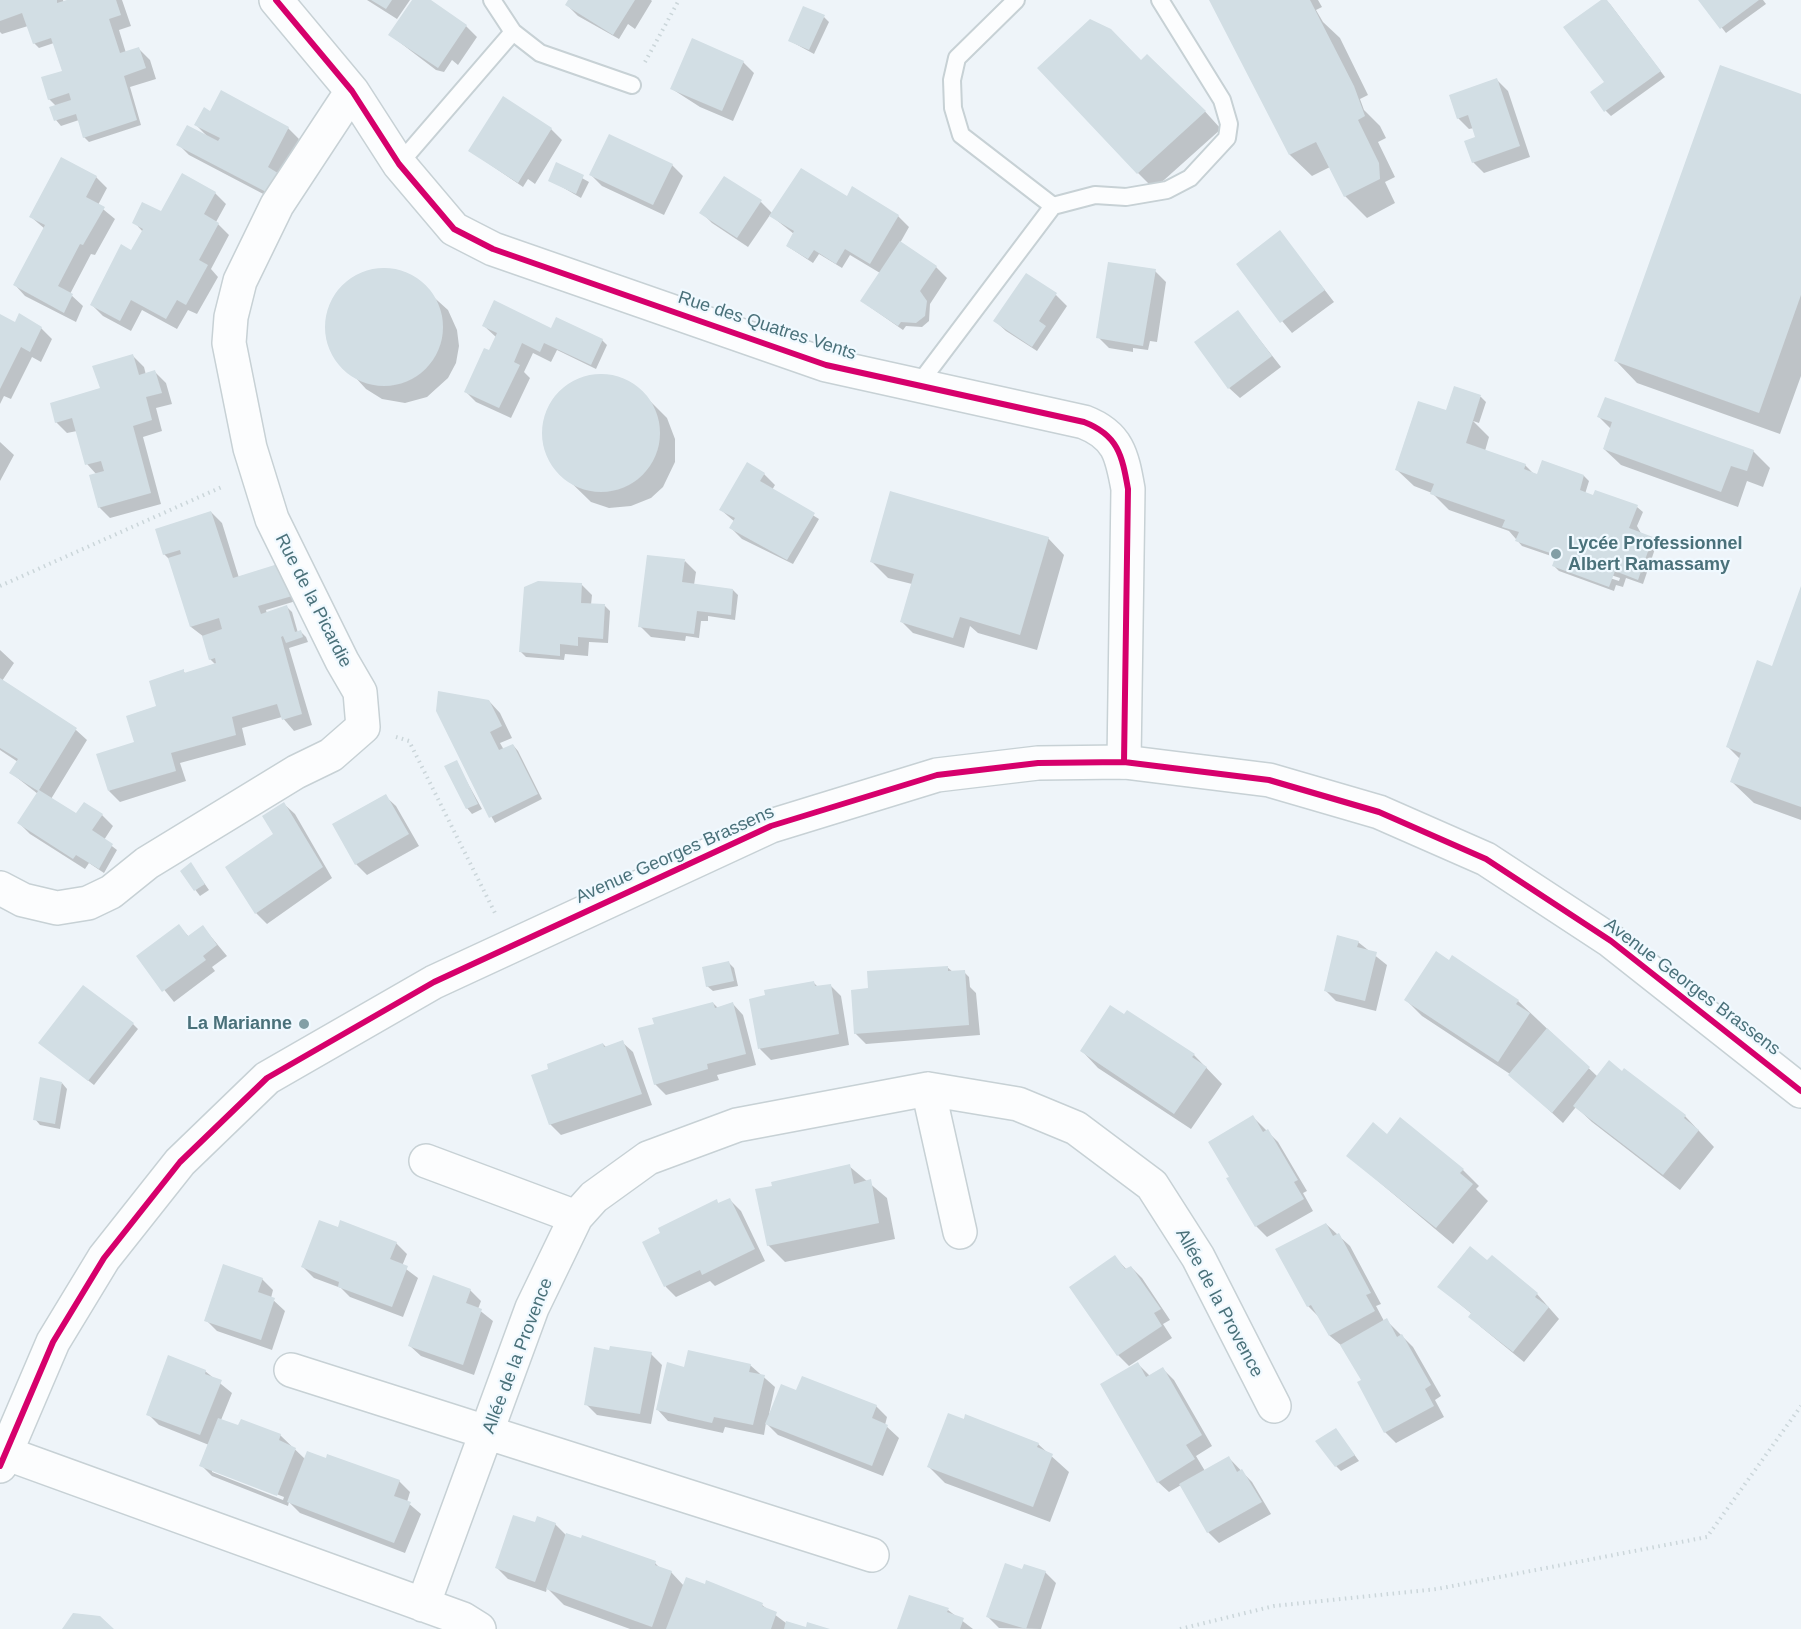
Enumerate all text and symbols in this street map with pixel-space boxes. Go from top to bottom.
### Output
street label: Rue des Quatres Vents [675,287,859,365]
street label: Rue de la Picardie [270,531,356,671]
place label: Lycée Professionnel Albert Ramassamy [1568,533,1742,576]
marker: Lycée Professionnel Albert Ramassamy [1549,547,1563,561]
street label: Avenue Georges Brassens [572,801,778,909]
street label: Avenue Georges Brassens [1600,914,1784,1060]
place label: La Marianne [187,1013,292,1035]
marker: La Marianne [297,1017,311,1031]
street label: Allée de la Provence [1171,1225,1267,1381]
street label: Allée de la Provence [478,1275,558,1437]

